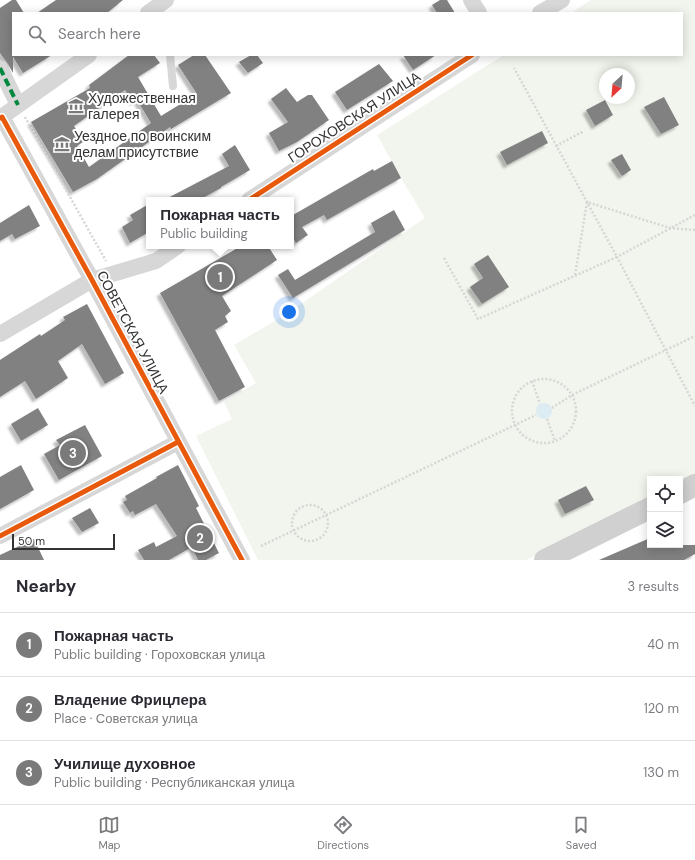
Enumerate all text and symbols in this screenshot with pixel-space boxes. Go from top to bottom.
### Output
search box [12,12,683,56]
icon: search [26,23,48,45]
text: Search here [58,24,141,44]
street label: ГОРОХОВСКАЯ УЛИЦА [284,67,424,167]
north arrow [599,68,635,104]
place label: Художественная галерея [88,89,196,123]
museum icon: Художественная галерея [67,97,85,115]
place label: Уездное по воинским делам присутствие [74,127,211,161]
museum icon: Уездное по воинским делам присутствие [53,135,71,153]
popup [146,197,294,249]
text: Пожарная часть [160,205,280,225]
text: Public building [160,225,248,242]
pin: 1 [207,262,233,292]
street label: СОВЕТСКАЯ УЛИЦА [93,267,173,397]
your location [279,302,299,322]
pin: 3 [60,438,86,468]
map controls [647,476,683,548]
button: locate [647,476,683,512]
button: layers [647,512,683,548]
pin: 2 [187,523,213,553]
scale bar [12,532,115,551]
text: 50 m [18,534,45,548]
text: Nearby [16,575,76,597]
text: 3 results [627,578,679,595]
text: Пожарная часть [54,626,174,646]
text: 1 [27,636,31,653]
text: 40 m [647,636,679,653]
text: Public building · Гороховская улица [54,646,265,663]
text: Владение Фрицлера [54,690,206,710]
text: 2 [25,700,33,717]
text: 120 m [644,700,679,717]
text: Place · Советская улица [54,710,198,727]
text: Училище духовное [54,754,196,774]
text: 3 [25,764,33,781]
text: 130 m [643,764,679,781]
text: Public building · Республиканская улица [54,774,295,791]
tab: Map [98,814,121,852]
tab: Directions [317,814,369,852]
tab: Saved [566,814,597,852]

